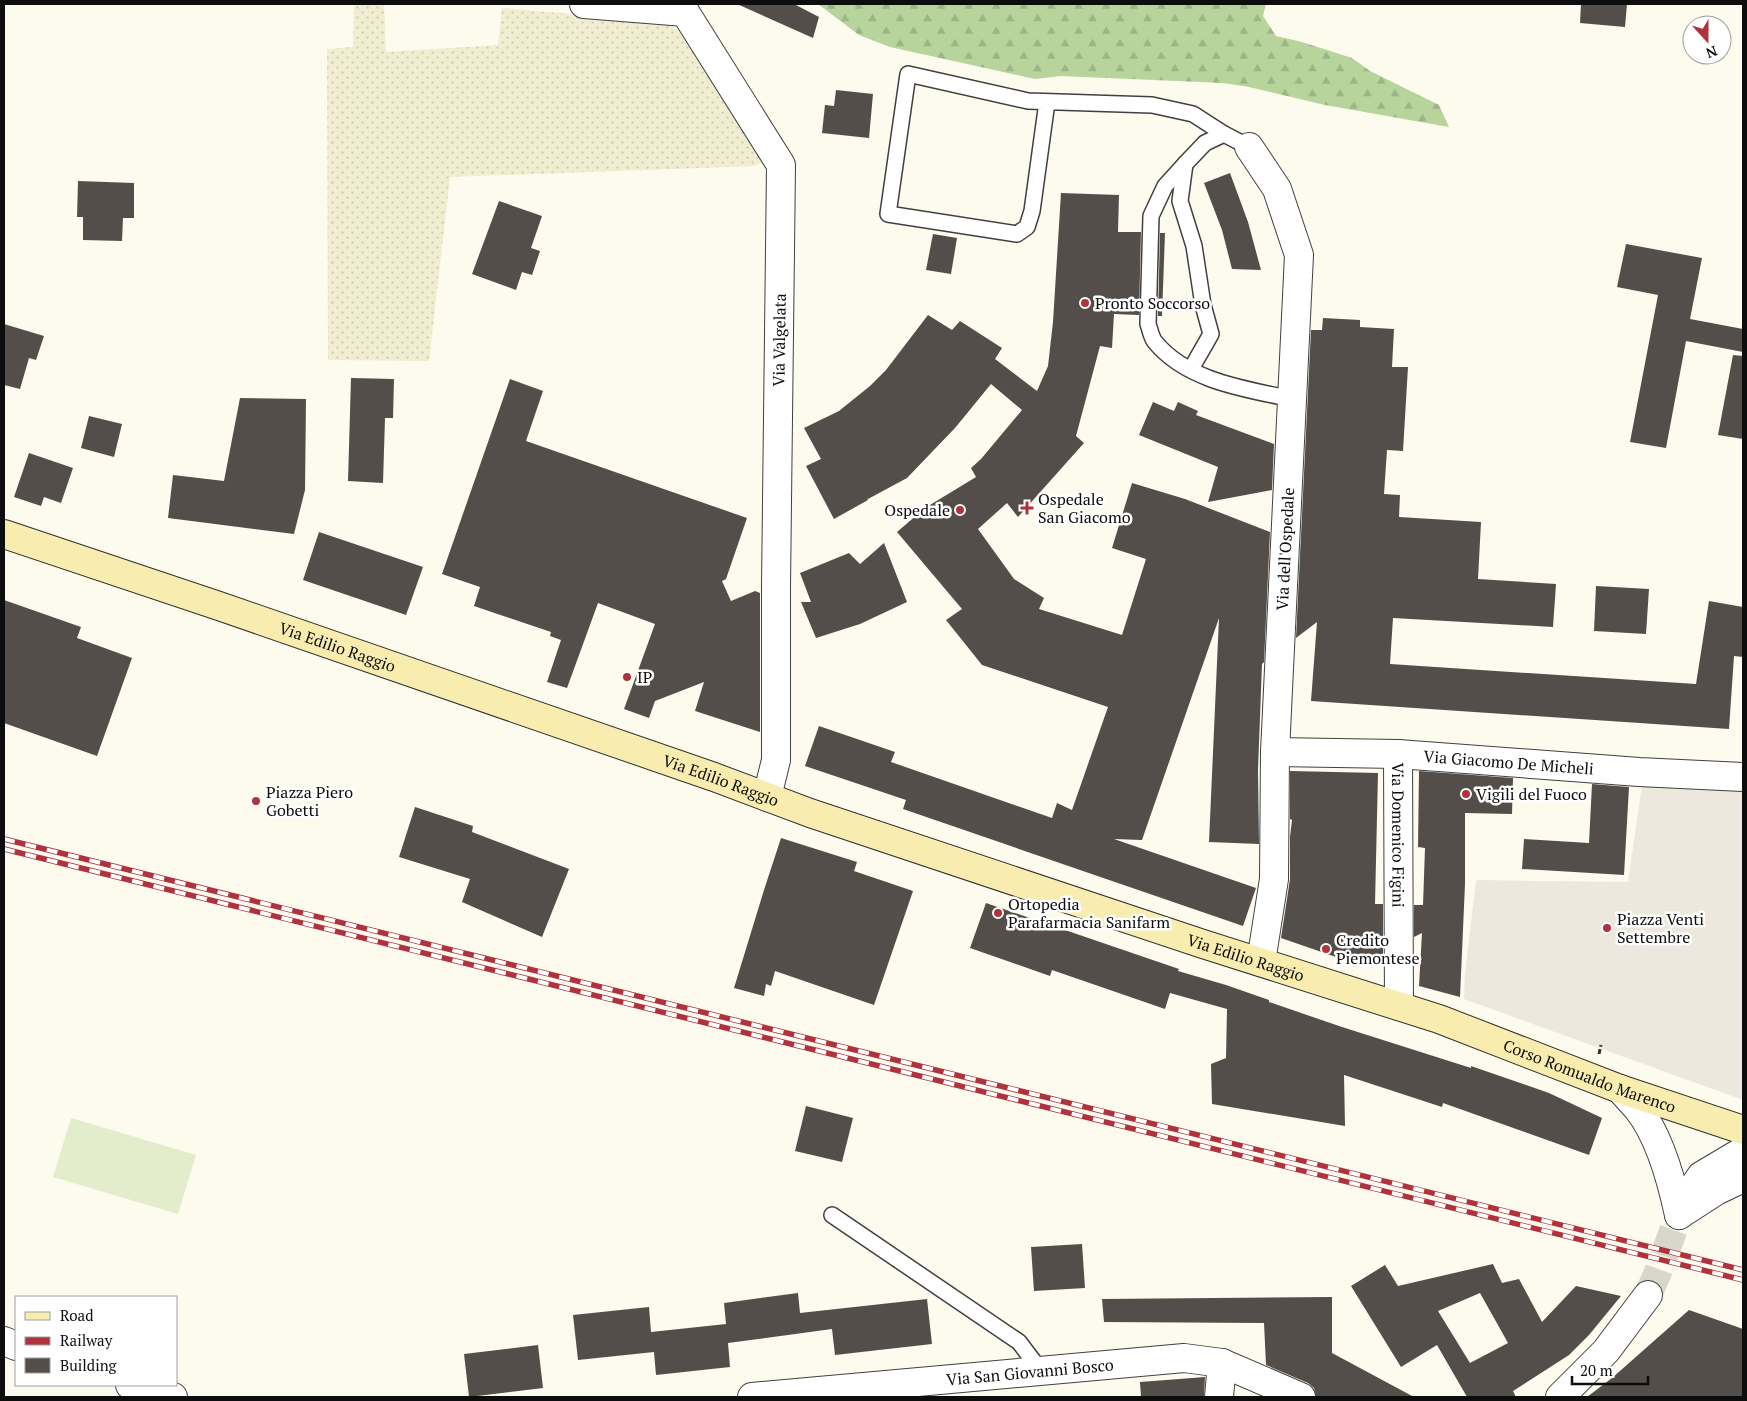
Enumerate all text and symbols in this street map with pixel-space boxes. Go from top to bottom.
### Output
north arrow [1682,15,1732,65]
text: N [1703,42,1720,64]
place label: Pronto Soccorso [1095,292,1210,314]
street label: Via Valgelata [767,293,791,387]
marker: Pronto Soccorso [1079,297,1091,309]
street label: Via dell'Ospedale [1271,487,1299,611]
place label: Ospedale San Giacomo [1038,488,1131,528]
place label: Ospedale [884,499,950,521]
marker: Ospedale San Giacomo [1020,501,1034,515]
marker: Ospedale [954,504,966,516]
street label: Via Edilio Raggio [276,617,399,677]
place label: IP [637,666,652,688]
marker: IP [621,671,633,683]
street label: Via Giacomo De Micheli [1423,745,1595,780]
street label: Via Edilio Raggio [660,749,782,811]
street label: Via Domenico Figini [1387,762,1410,908]
place label: Piazza Piero Gobetti [266,781,353,821]
place label: Vigili del Fuoco [1476,783,1587,805]
marker: Vigili del Fuoco [1460,788,1472,800]
marker: Piazza Piero Gobetti [250,795,262,807]
place label: Ortopedia Parafarmacia Sanifarm [1008,893,1170,933]
marker: Ortopedia Parafarmacia Sanifarm [992,907,1004,919]
place label: Piazza Venti Settembre [1617,908,1704,948]
marker: Piazza Venti Settembre [1601,922,1613,934]
street label: Via Edilio Raggio [1184,928,1307,987]
place label: Credito Piemontese [1336,929,1420,969]
marker: Credito Piemontese [1320,943,1332,955]
street label: Corso Romualdo Marenco [1500,1034,1679,1118]
legend [15,1296,178,1386]
text: Road [60,1305,93,1325]
text: Railway [60,1330,113,1350]
street label: Via San Giovanni Bosco [945,1353,1115,1390]
scale bar [1572,1354,1648,1386]
text: Building [60,1355,118,1375]
text: 20 m [1580,1360,1613,1380]

